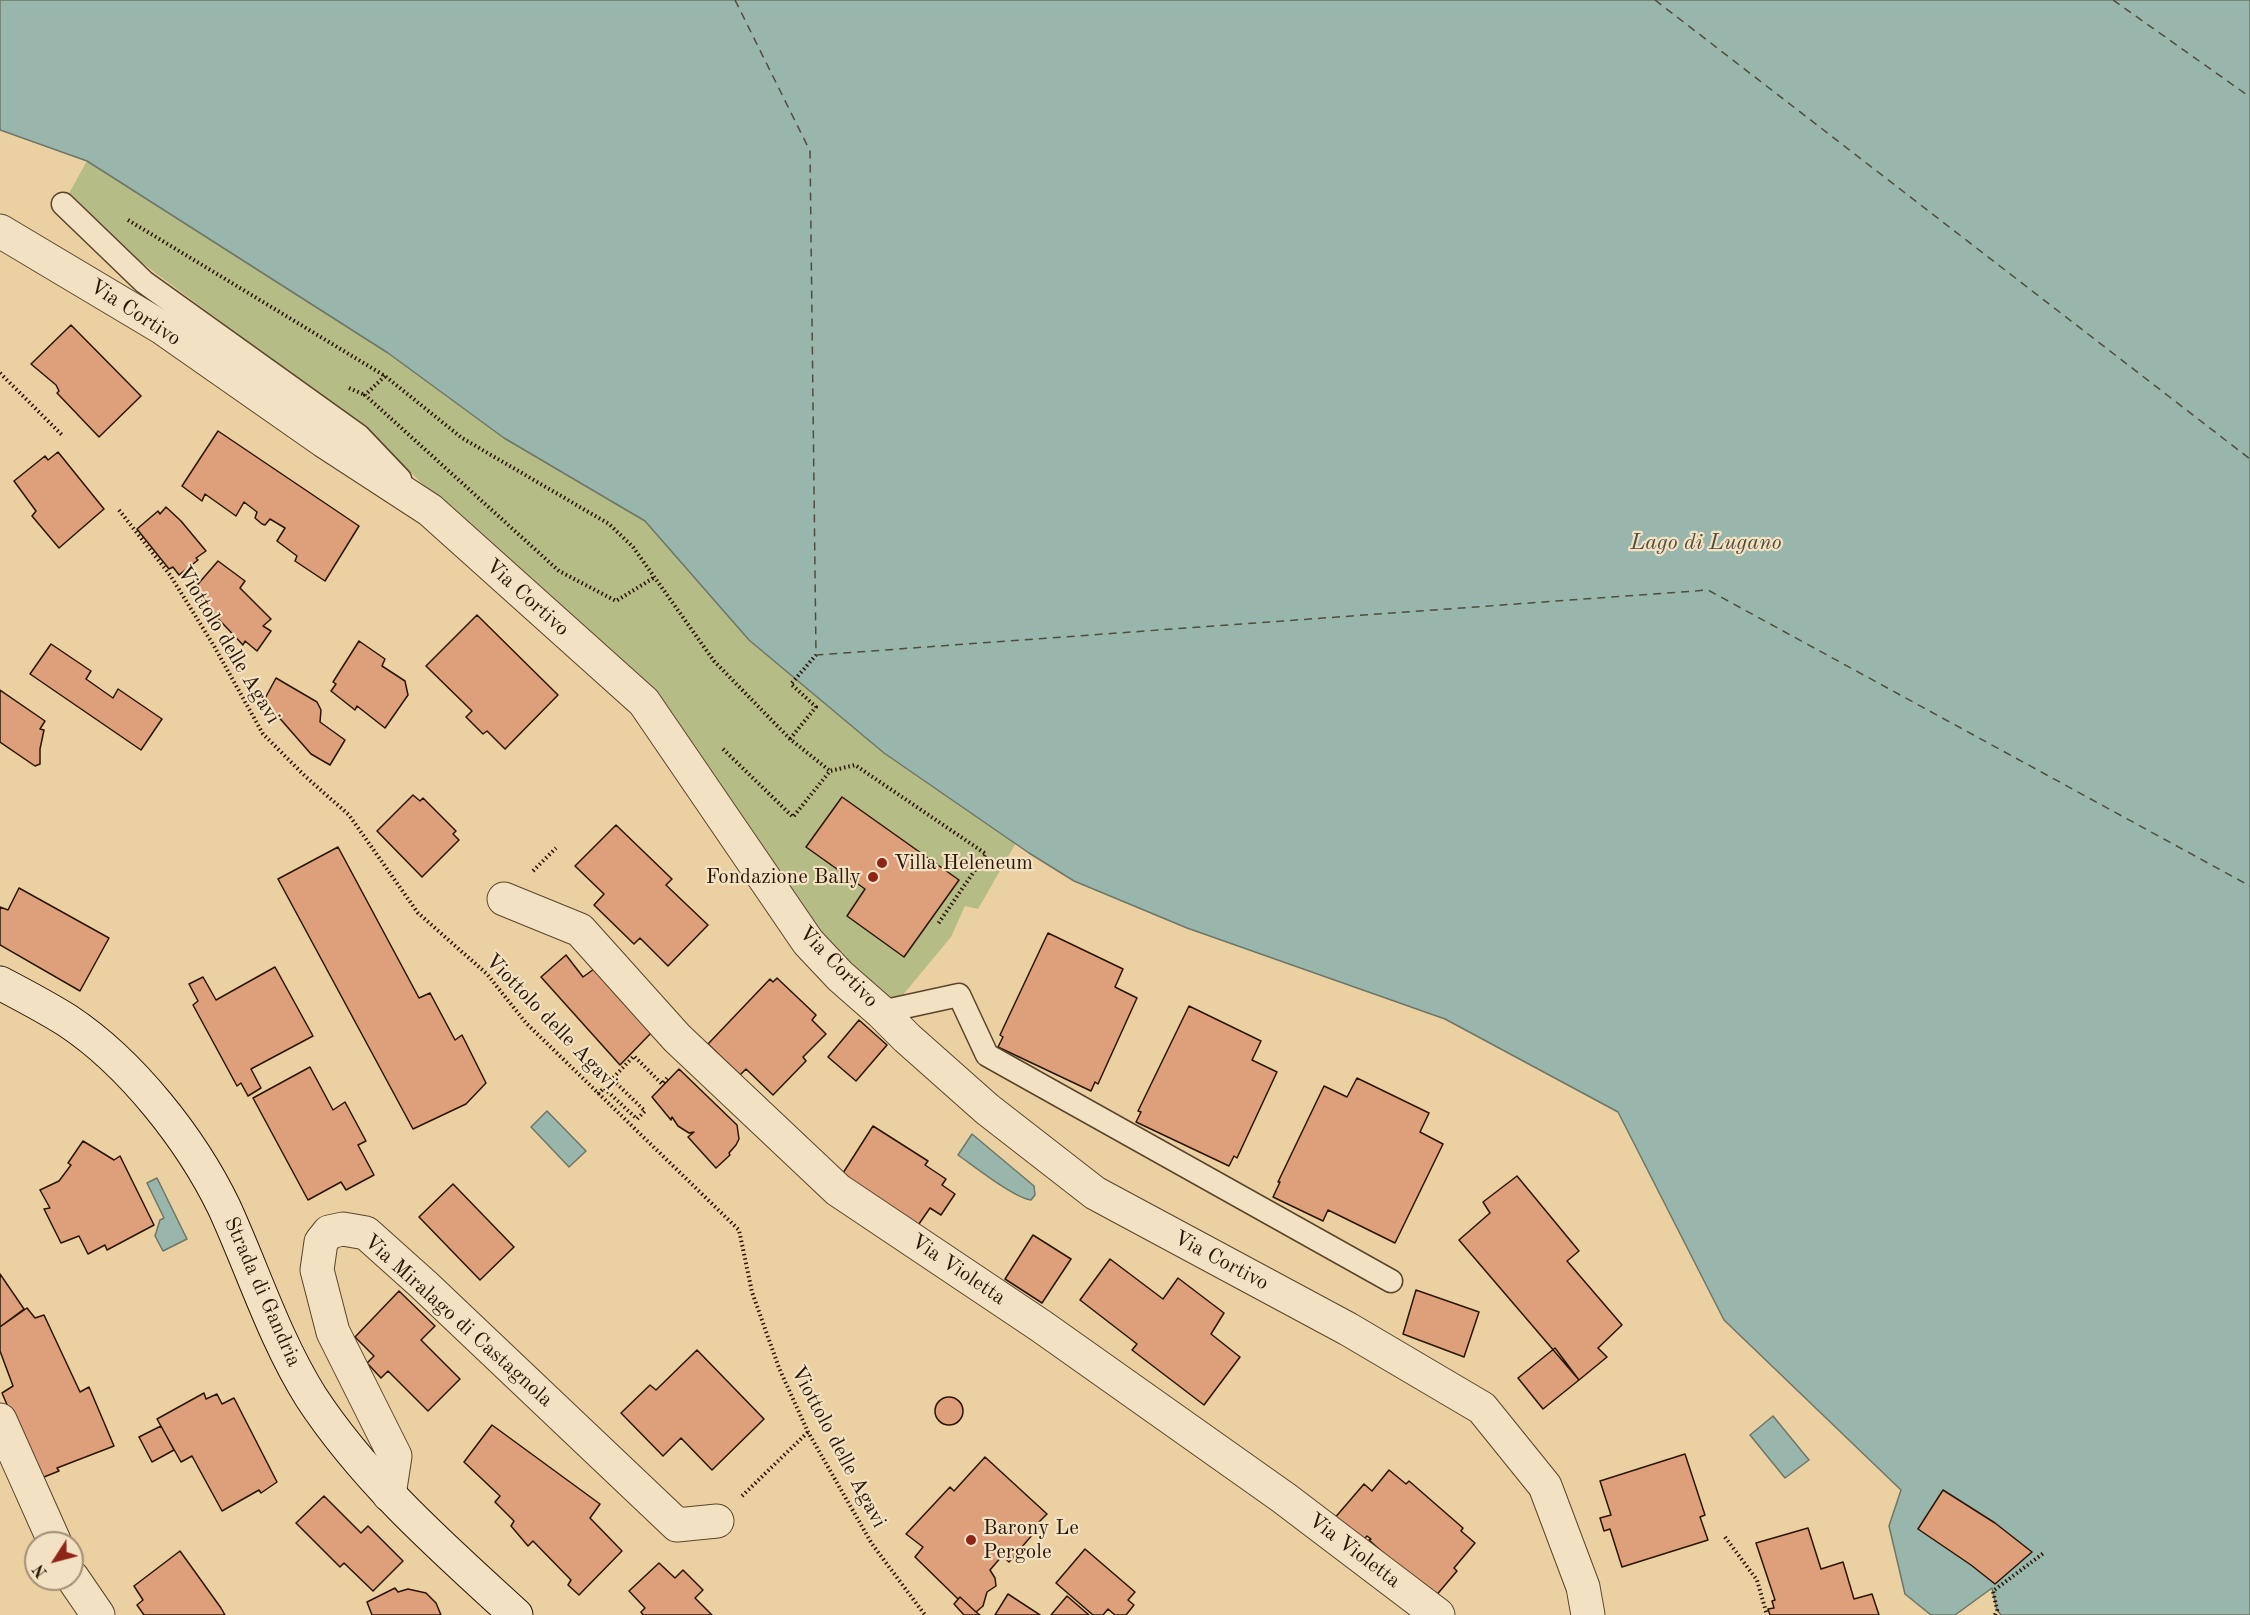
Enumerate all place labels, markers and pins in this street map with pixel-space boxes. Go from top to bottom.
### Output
place label: Villa Heleneum [894,850,1033,876]
marker: Villa Heleneum [875,856,889,870]
place label: Fondazione Bally [706,864,861,890]
marker: Fondazione Bally [866,870,880,884]
place label: Barony Le Pergole [983,1515,1079,1565]
marker: Barony Le Pergole [964,1533,978,1547]

